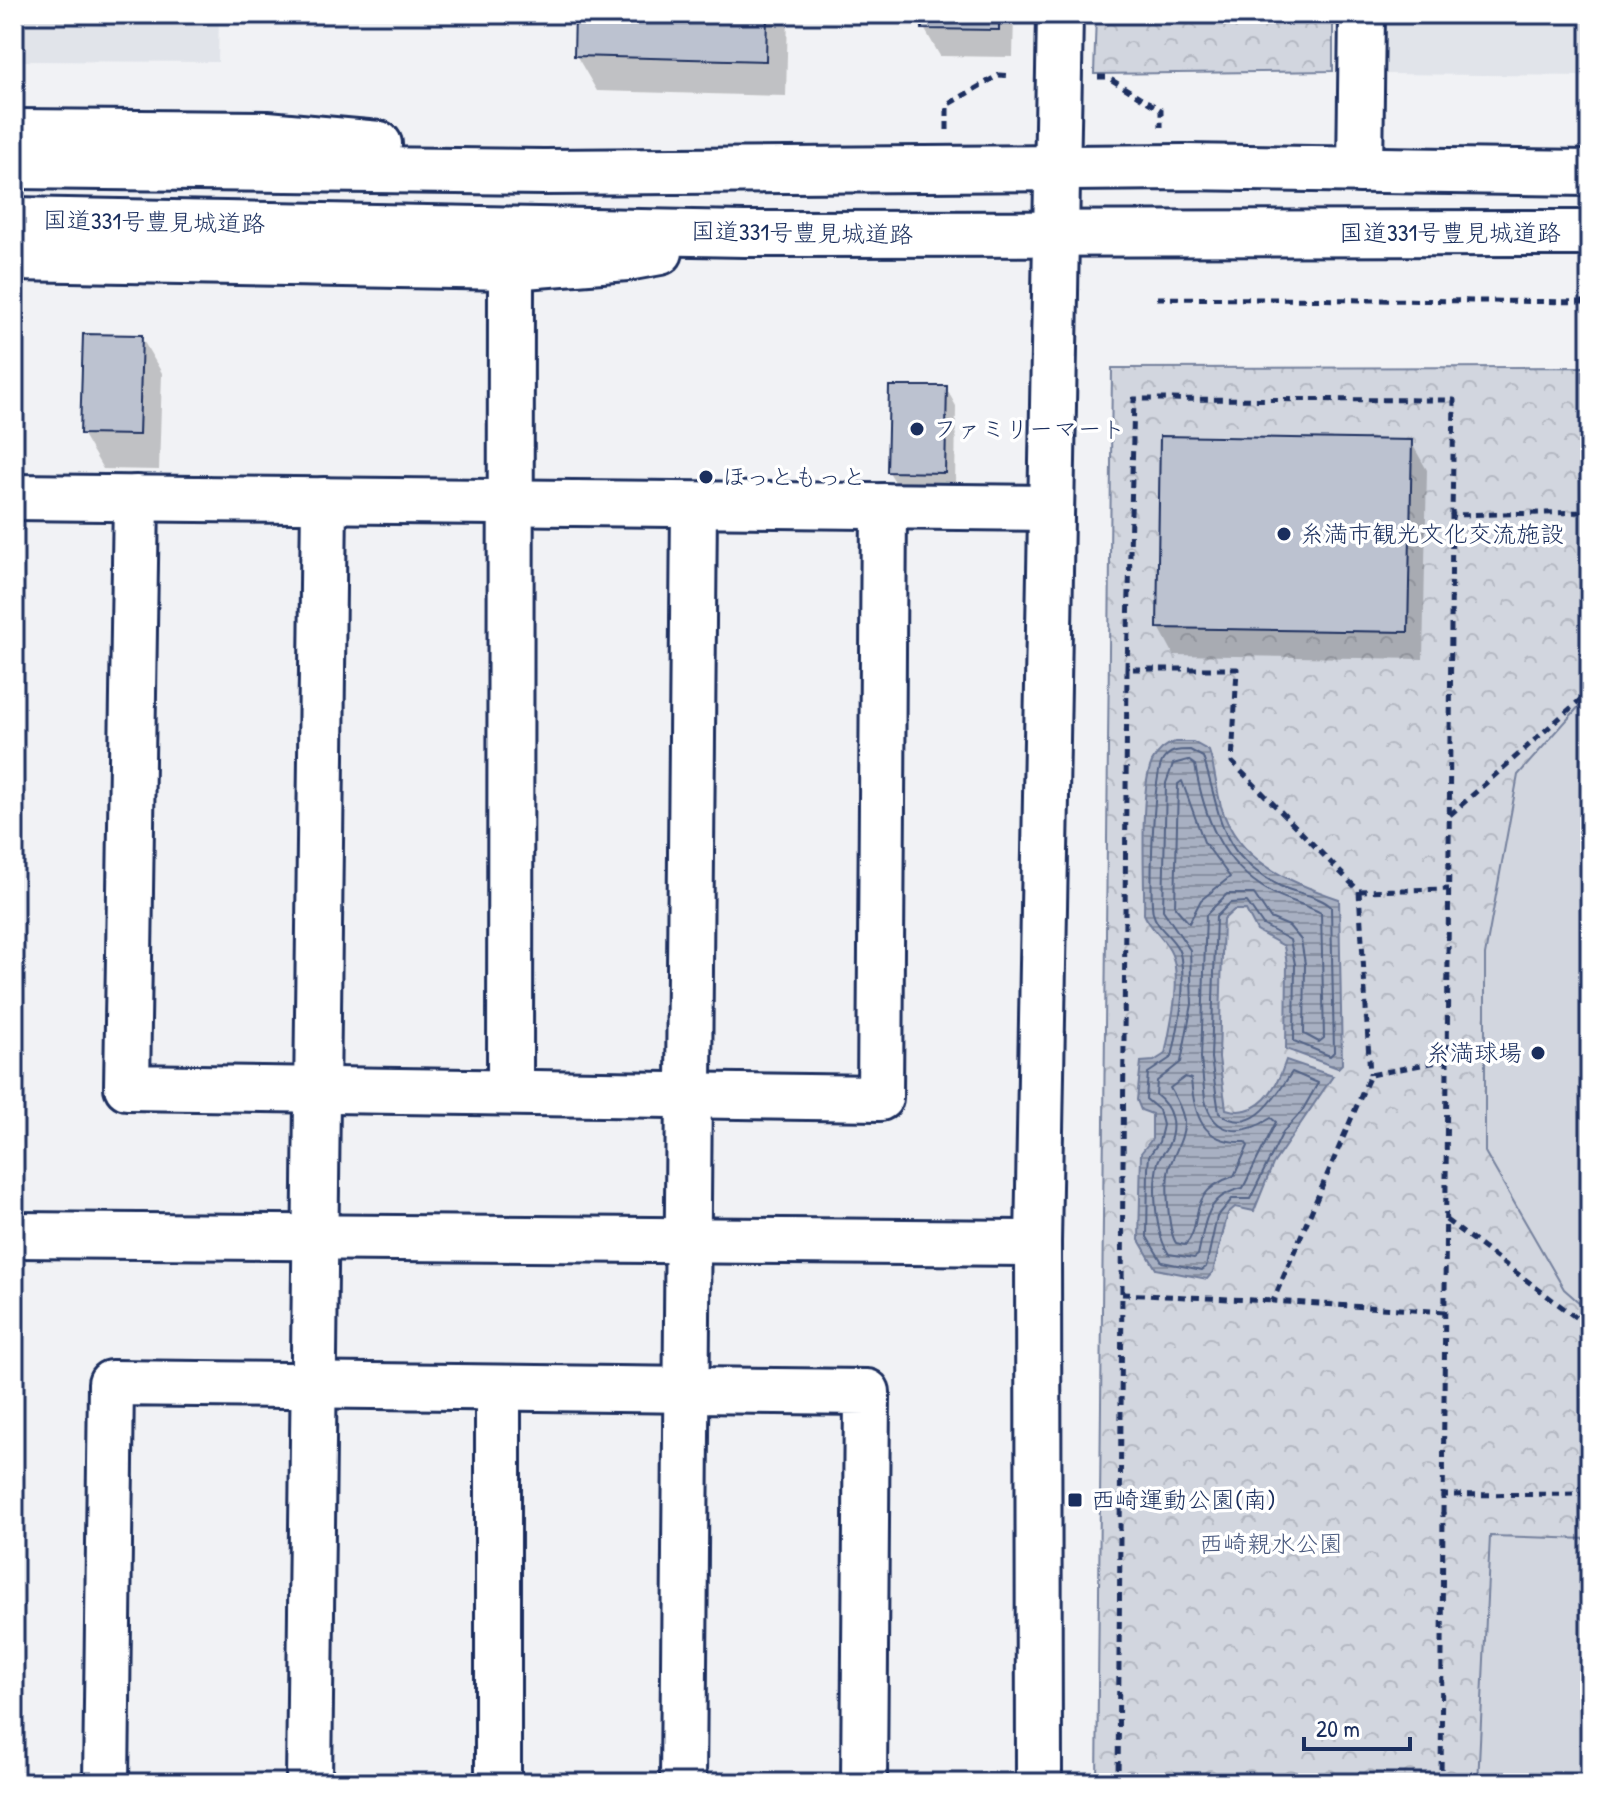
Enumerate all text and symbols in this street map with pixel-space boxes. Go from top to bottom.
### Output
street label: 国道331号豊見城道路 [43,203,265,239]
street label: 国道331号豊見城道路 [691,214,913,250]
street label: 国道331号豊見城道路 [1339,216,1561,248]
place label: ファミリーマート [933,412,1125,444]
marker: ファミリーマート [908,420,926,438]
place label: ほっともっと [722,460,866,492]
marker: ほっともっと [697,468,715,486]
place label: 糸満市観光文化交流施設 [1300,517,1564,549]
marker: 糸満市観光文化交流施設 [1275,525,1293,543]
place label: 糸満球場 [1426,1036,1522,1068]
marker: 糸満球場 [1529,1044,1547,1062]
place label: 西崎運動公園(南) [1091,1483,1276,1515]
marker: 西崎運動公園(南) [1066,1491,1084,1509]
park label: 西崎親水公園 [1199,1527,1343,1559]
scale bar [1304,1701,1410,1751]
text: 20 m [1316,1712,1360,1744]

